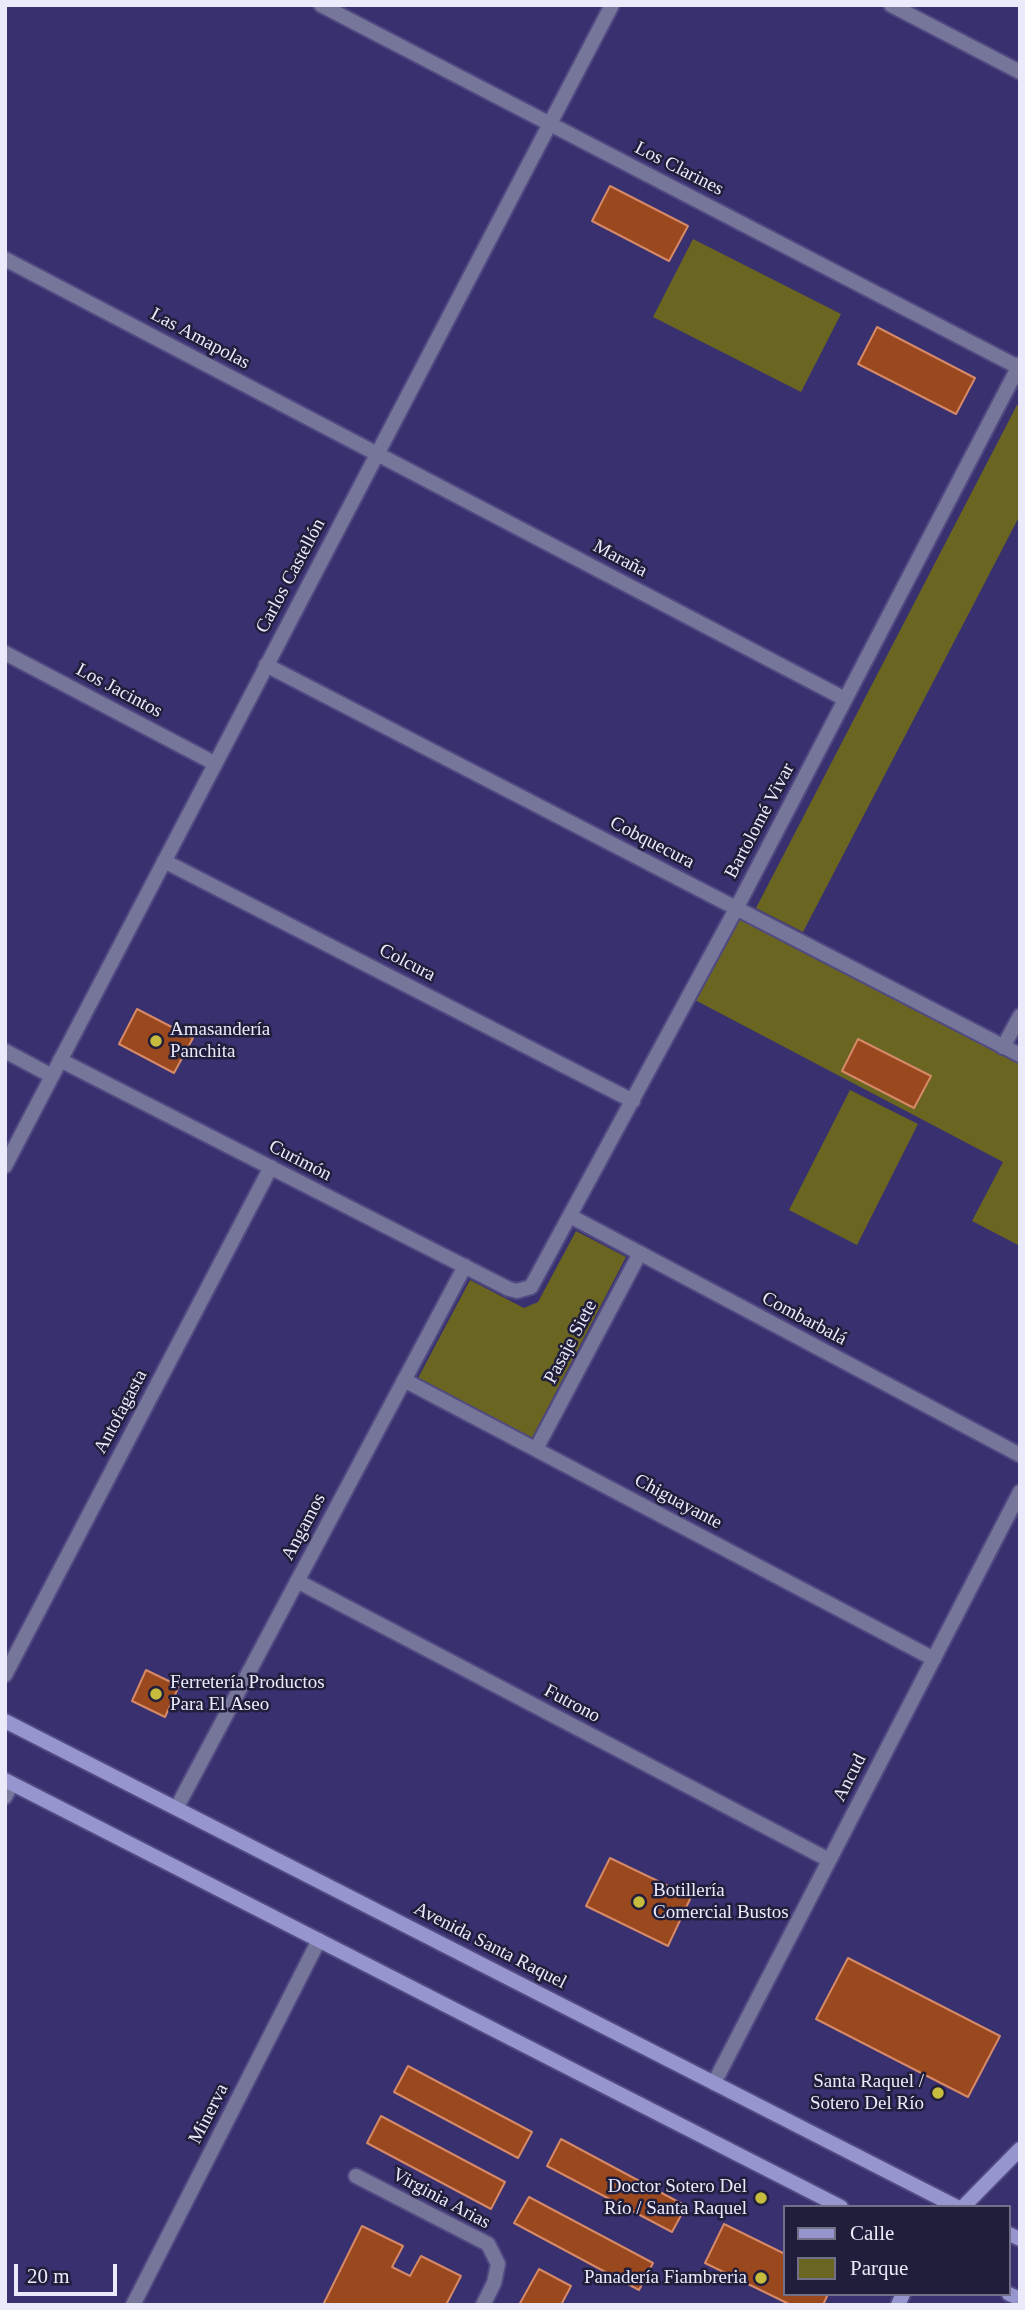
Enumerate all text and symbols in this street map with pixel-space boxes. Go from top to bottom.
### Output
street label: Los Clarines [631,137,727,201]
street label: Las Amapolas [146,303,254,375]
street label: Carlos Castellón [251,515,331,637]
street label: Maraña [589,535,651,583]
street label: Los Jacintos [72,659,166,723]
street label: Bartolomé Vivar [720,760,800,882]
street label: Cobquecura [606,812,698,874]
street label: Colcura [375,939,439,987]
place label: Amasandería Panchita [170,1019,270,1063]
marker: Amasandería Panchita [148,1033,164,1049]
street label: Curimón [265,1136,335,1186]
street label: Combarbalá [758,1287,850,1351]
street label: Pasaje Siete [540,1296,602,1388]
street label: Antofagasta [89,1366,153,1458]
street label: Chiguayante [630,1469,726,1535]
street label: Angamos [277,1489,331,1565]
place label: Ferretería Productos Para El Aseo [170,1672,325,1716]
street label: Futrono [540,1680,604,1728]
marker: Ferretería Productos Para El Aseo [148,1686,164,1702]
street label: Ancud [828,1750,872,1806]
place label: Botillería Comercial Bustos [653,1880,789,1924]
marker: Botillería Comercial Bustos [631,1894,647,1910]
street label: Avenida Santa Raquel [410,1898,570,1994]
place label: Santa Raquel / Sotero Del Río [810,2071,924,2115]
street label: Minerva [184,2080,234,2148]
marker: Santa Raquel / Sotero Del Río [930,2085,946,2101]
street label: Virginia Arias [388,2164,494,2234]
place label: Doctor Sotero Del Río / Santa Raquel [604,2176,747,2220]
marker: Doctor Sotero Del Río / Santa Raquel [753,2190,769,2206]
legend [783,2205,1011,2296]
text: Calle [850,2221,894,2245]
scale bar [18,2250,121,2294]
text: Parque [850,2256,908,2280]
text: 20 m [27,2264,70,2288]
place label: Panadería Fiambreria [584,2267,747,2289]
marker: Panadería Fiambreria [753,2270,769,2286]

